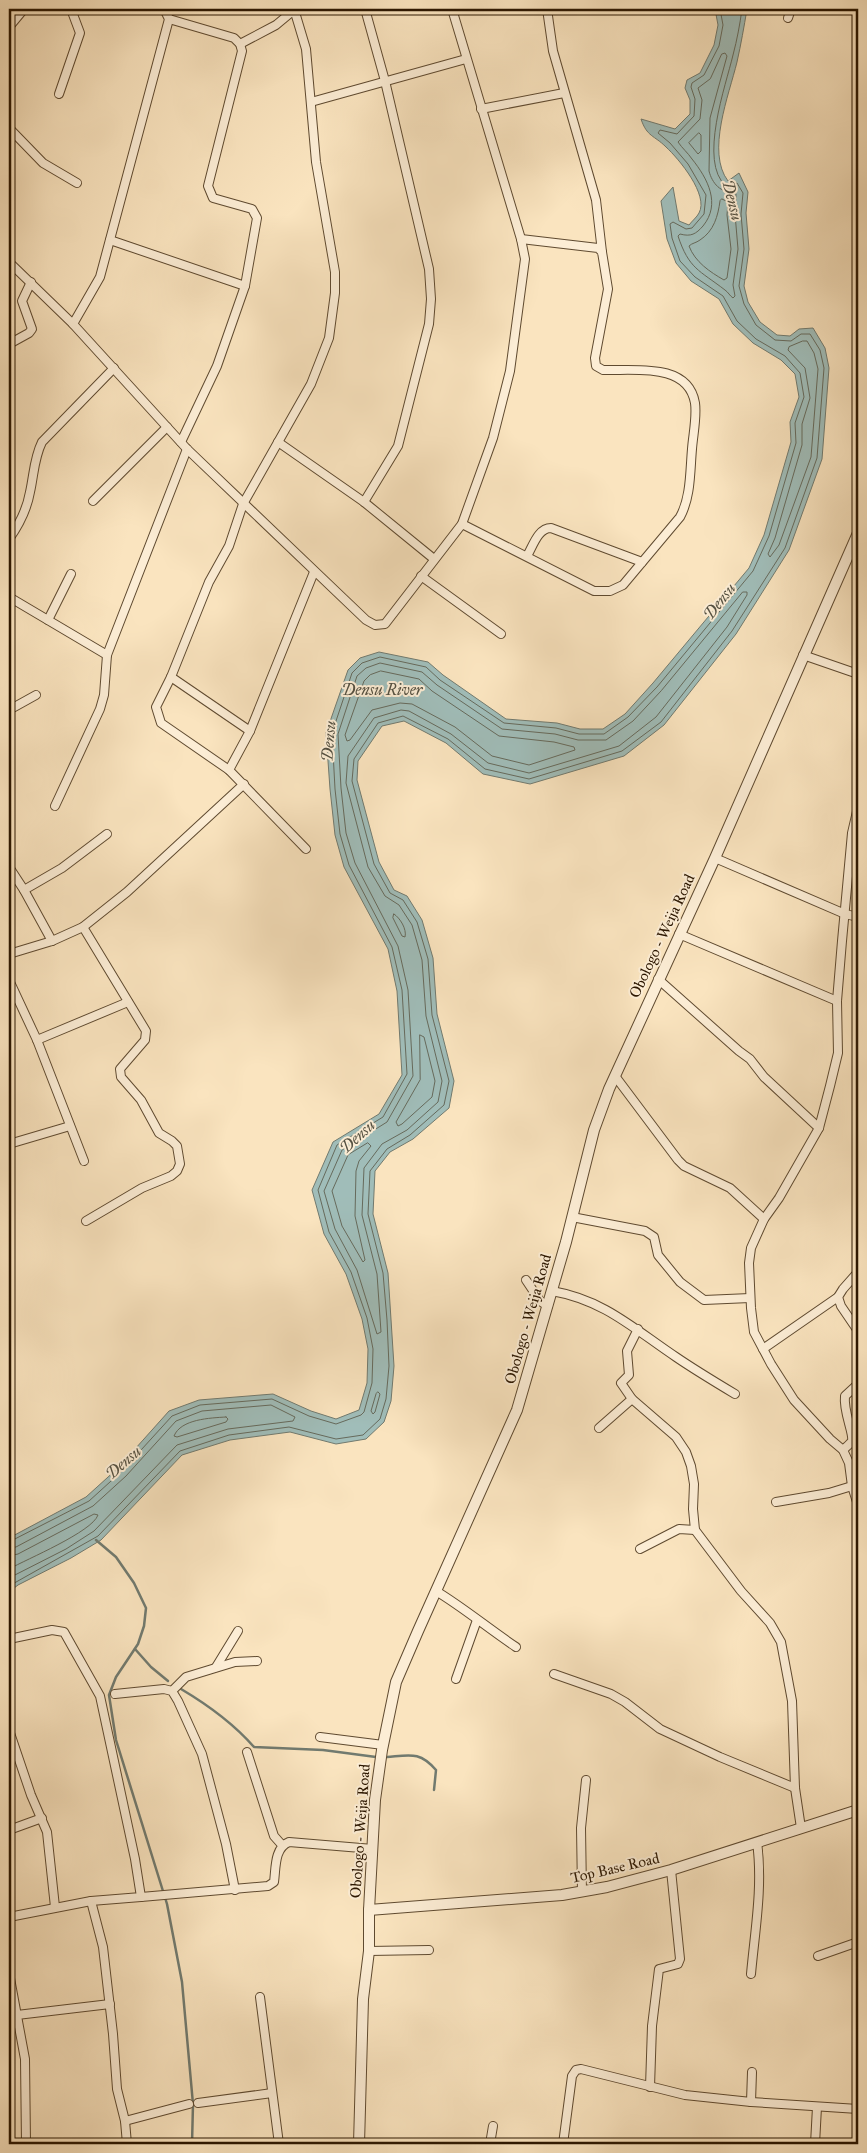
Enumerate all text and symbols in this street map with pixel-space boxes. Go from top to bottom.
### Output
water label: Densu [718,178,747,222]
water label: Densu [699,579,740,623]
water label: Densu River [342,680,424,699]
water label: Densu [317,720,340,762]
street label: Obologo - Weija Road [625,871,699,1001]
water label: Densu [336,1116,379,1157]
street label: Obologo - Weija Road [501,1251,555,1386]
water label: Densu [102,1442,145,1483]
street label: Obologo - Weija Road [346,1763,374,1899]
street label: Top Base Road [569,1849,662,1887]

